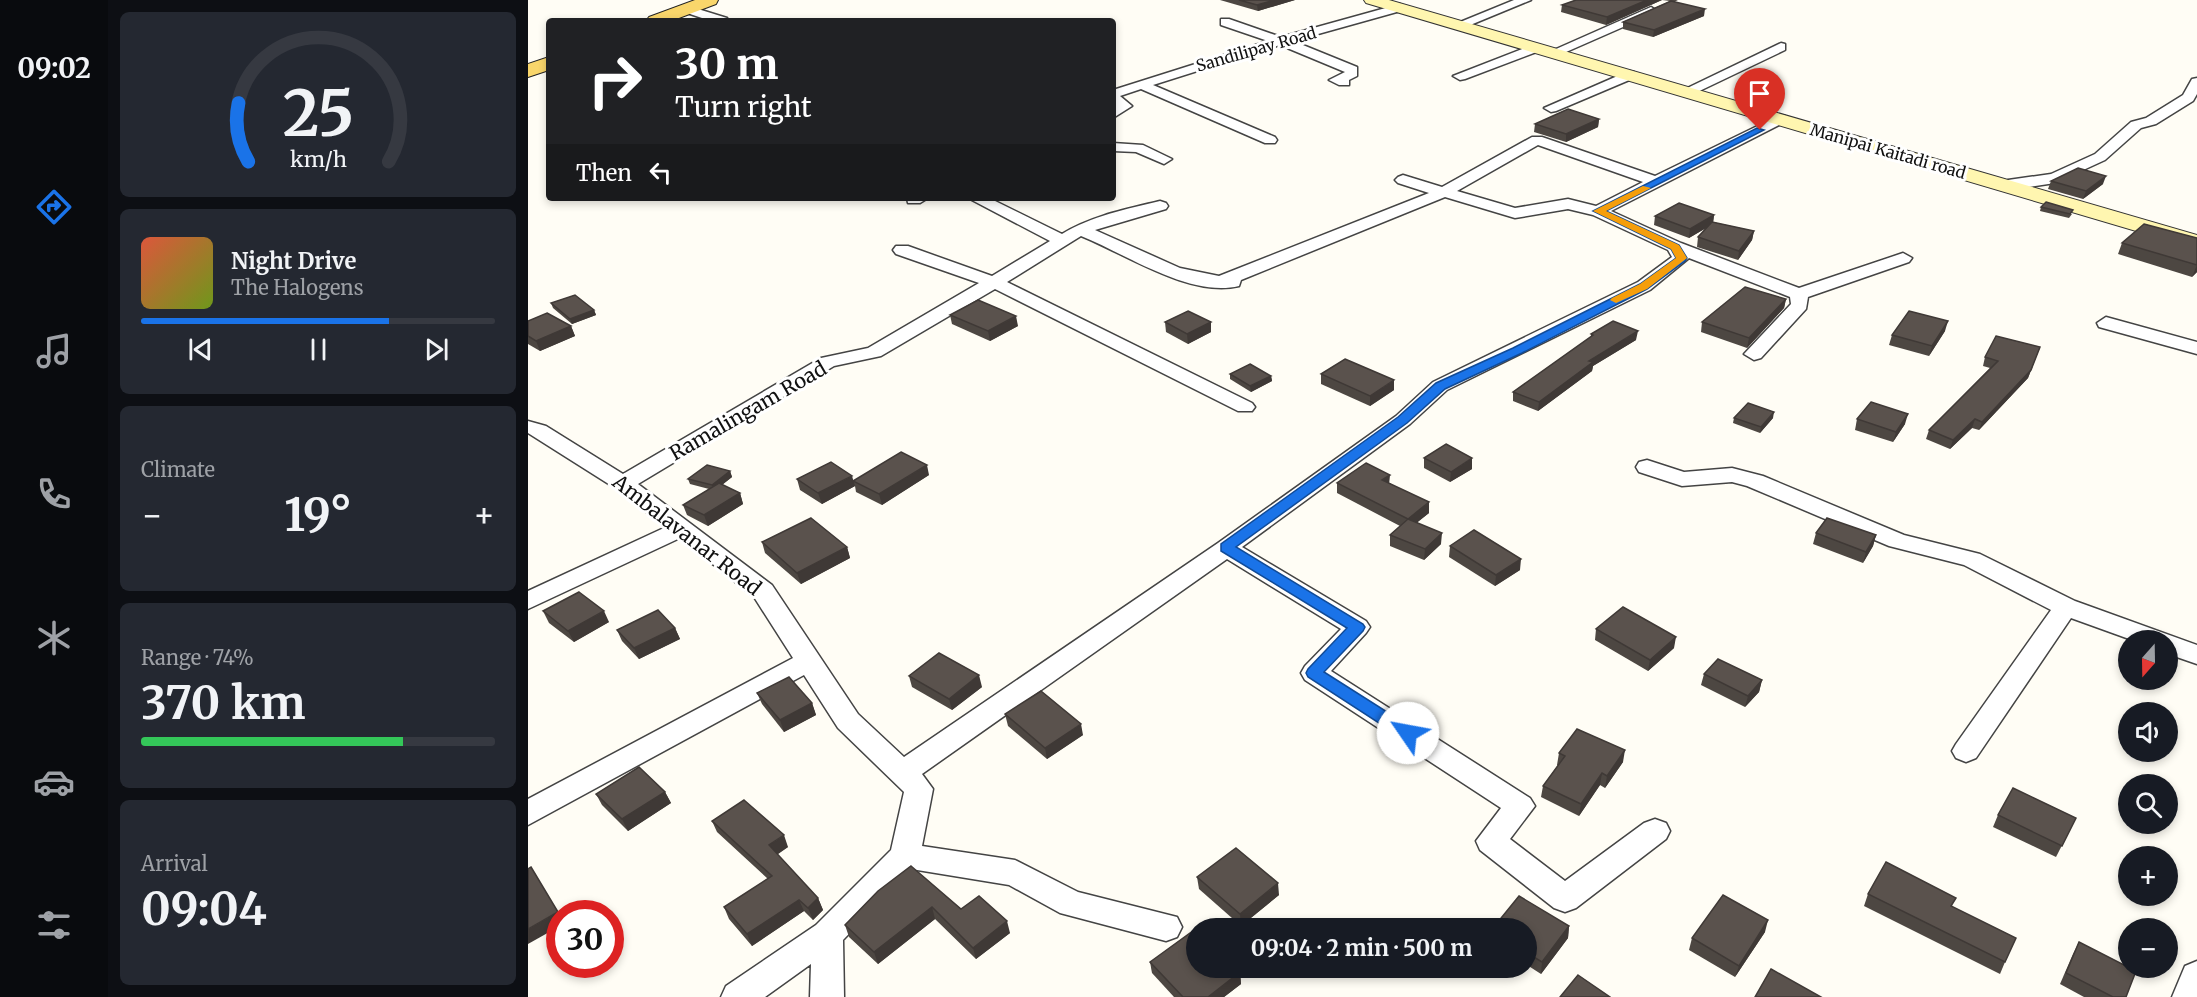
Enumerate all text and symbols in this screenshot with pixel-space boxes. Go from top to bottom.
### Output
street label: Sandilipay Road [1194,22,1319,76]
text: 30 m [675,38,779,90]
icon: right [576,42,654,120]
text: 09:02 [17,51,91,85]
pin [1734,68,1785,130]
text: 25 [282,75,354,153]
icon: arrive [1743,77,1776,110]
text: Turn right [675,90,812,124]
street label: Manipai Kaitadi road [1808,119,1968,183]
text: km/h [290,146,346,173]
icon: left [644,156,677,189]
text: Then [576,159,632,187]
icon: directions [33,186,75,228]
text: Night Drive [231,247,356,275]
text: The Halogens [231,275,363,300]
icon: music [33,330,75,372]
icon: previous [184,333,217,366]
icon: pause [302,333,335,366]
icon: next [420,333,453,366]
street label: Ramalingam Road [665,355,831,466]
text: Climate [141,457,215,482]
street label: Ambalavanar Road [607,468,767,600]
icon: phone [33,473,75,515]
text: 19° [284,487,352,543]
text: − [141,495,163,536]
text: + [473,495,495,536]
icon: climate [33,617,75,659]
north arrow [2118,630,2178,690]
map controls [2118,630,2178,978]
text: Range · 74% [141,645,254,670]
text: 370 km [141,675,305,731]
position arrow [1376,701,1440,765]
button: sound [2118,702,2178,762]
icon: car [33,761,75,803]
button: search [2118,774,2178,834]
button: + [2118,846,2178,906]
text: Arrival [141,851,208,876]
text: 09:04 [141,881,267,937]
speed limit sign: 30 [546,900,624,978]
icon: filters [33,904,75,946]
button: − [2118,918,2178,978]
text: 09:04 · 2 min · 500 m [1251,934,1472,962]

